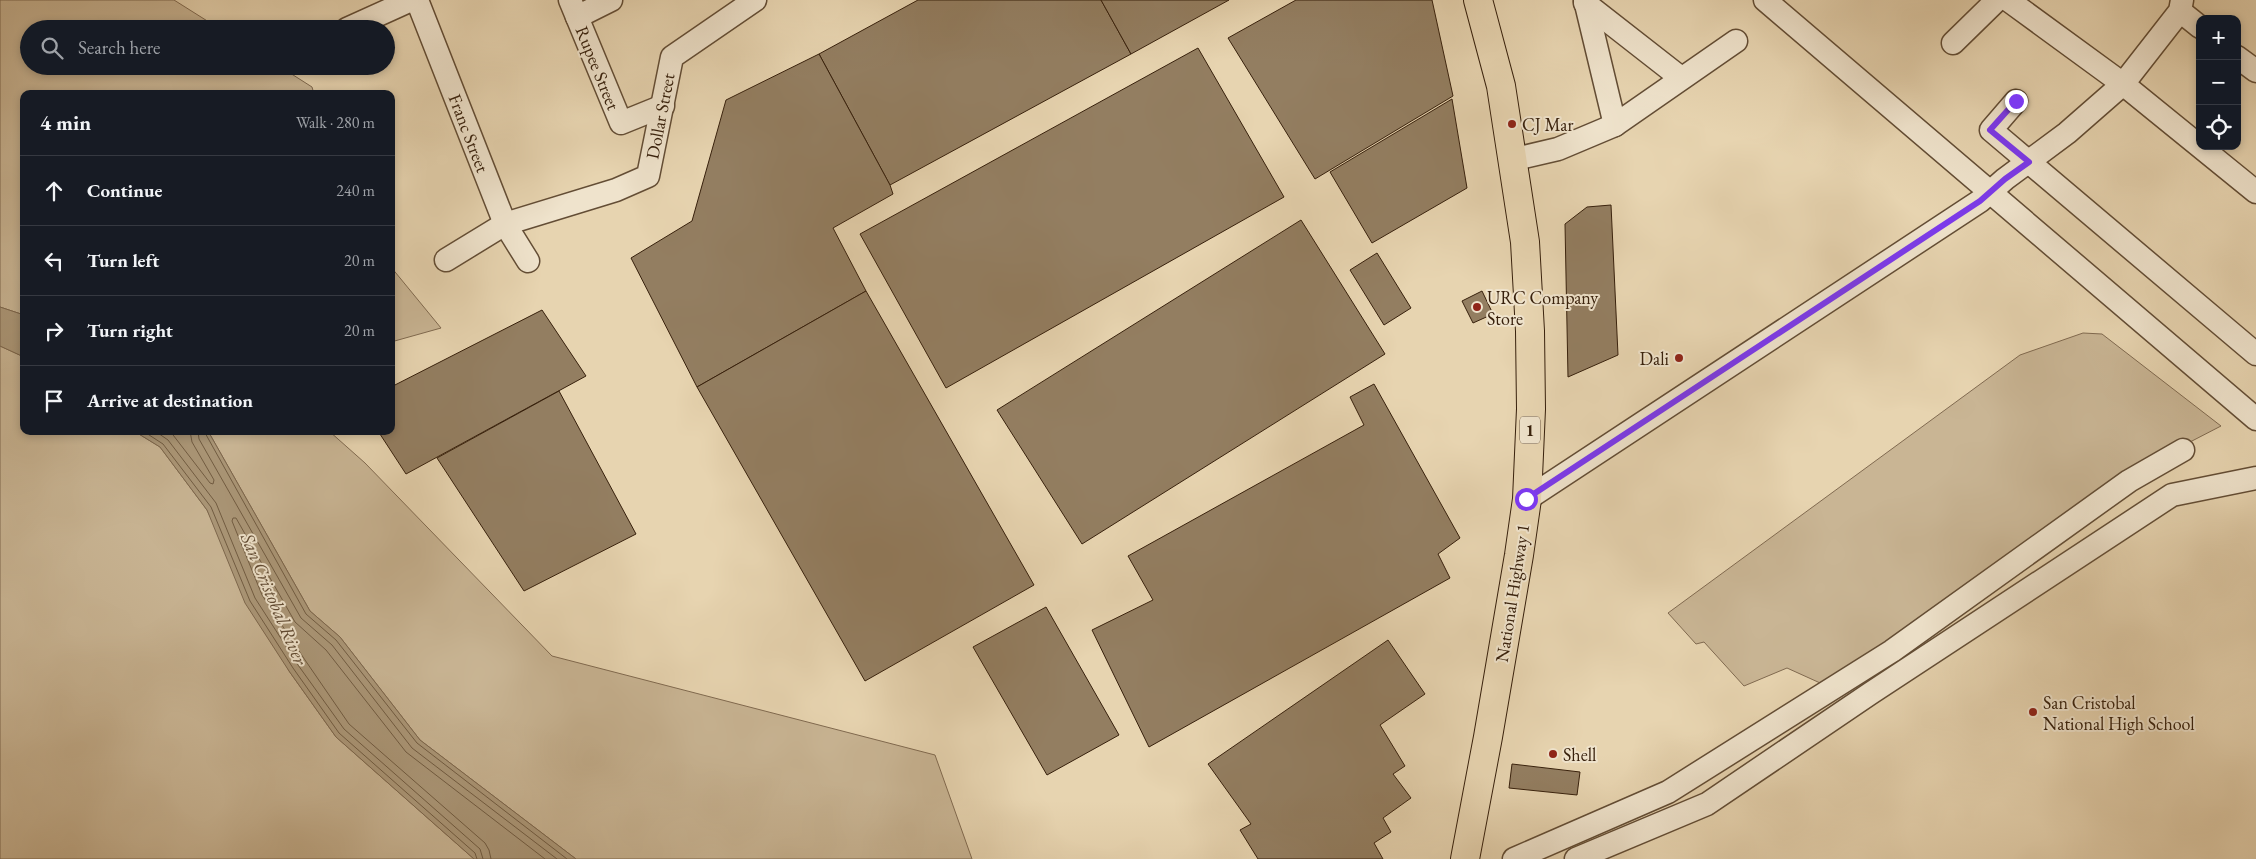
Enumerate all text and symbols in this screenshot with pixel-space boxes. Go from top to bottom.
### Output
map controls [2196,15,2241,150]
button: + [2196,15,2241,60]
search box [20,20,395,75]
street label: Rupee Street [571,23,625,114]
icon: search [38,34,66,62]
text: Search here [78,35,160,60]
button: − [2196,60,2241,105]
street label: Dollar Street [640,71,680,161]
street label: Franc Street [444,90,495,176]
route end [2005,90,2028,113]
button: locate [2196,105,2241,150]
text: 4 min [40,109,91,136]
text: Walk · 280 m [296,112,375,133]
place label: CJ Mar [1522,113,1574,136]
marker: CJ Mar [1506,118,1518,130]
icon: ahead [40,177,68,205]
text: Continue [87,178,162,203]
text: 240 m [336,180,375,201]
icon: left [40,247,68,275]
text: Turn left [87,248,159,273]
text: 20 m [344,250,375,271]
place label: URC Company Store [1487,286,1598,330]
marker: URC Company Store [1471,301,1483,313]
icon: right [40,317,68,345]
text: Turn right [87,318,173,343]
text: 20 m [344,320,375,341]
place label: Dali [1640,347,1670,370]
marker: Dali [1673,352,1685,364]
icon: arrive [40,387,68,415]
text: Arrive at destination [87,388,253,413]
road number: 1 [1520,416,1540,444]
route start [1515,488,1538,511]
street label: National Highway 1 [1490,522,1534,664]
water label: San Cristobal River [235,528,313,669]
place label: San Cristobal National High School [2043,691,2195,735]
marker: San Cristobal National High School [2027,706,2039,718]
place label: Shell [1563,743,1596,766]
marker: Shell [1547,748,1559,760]

